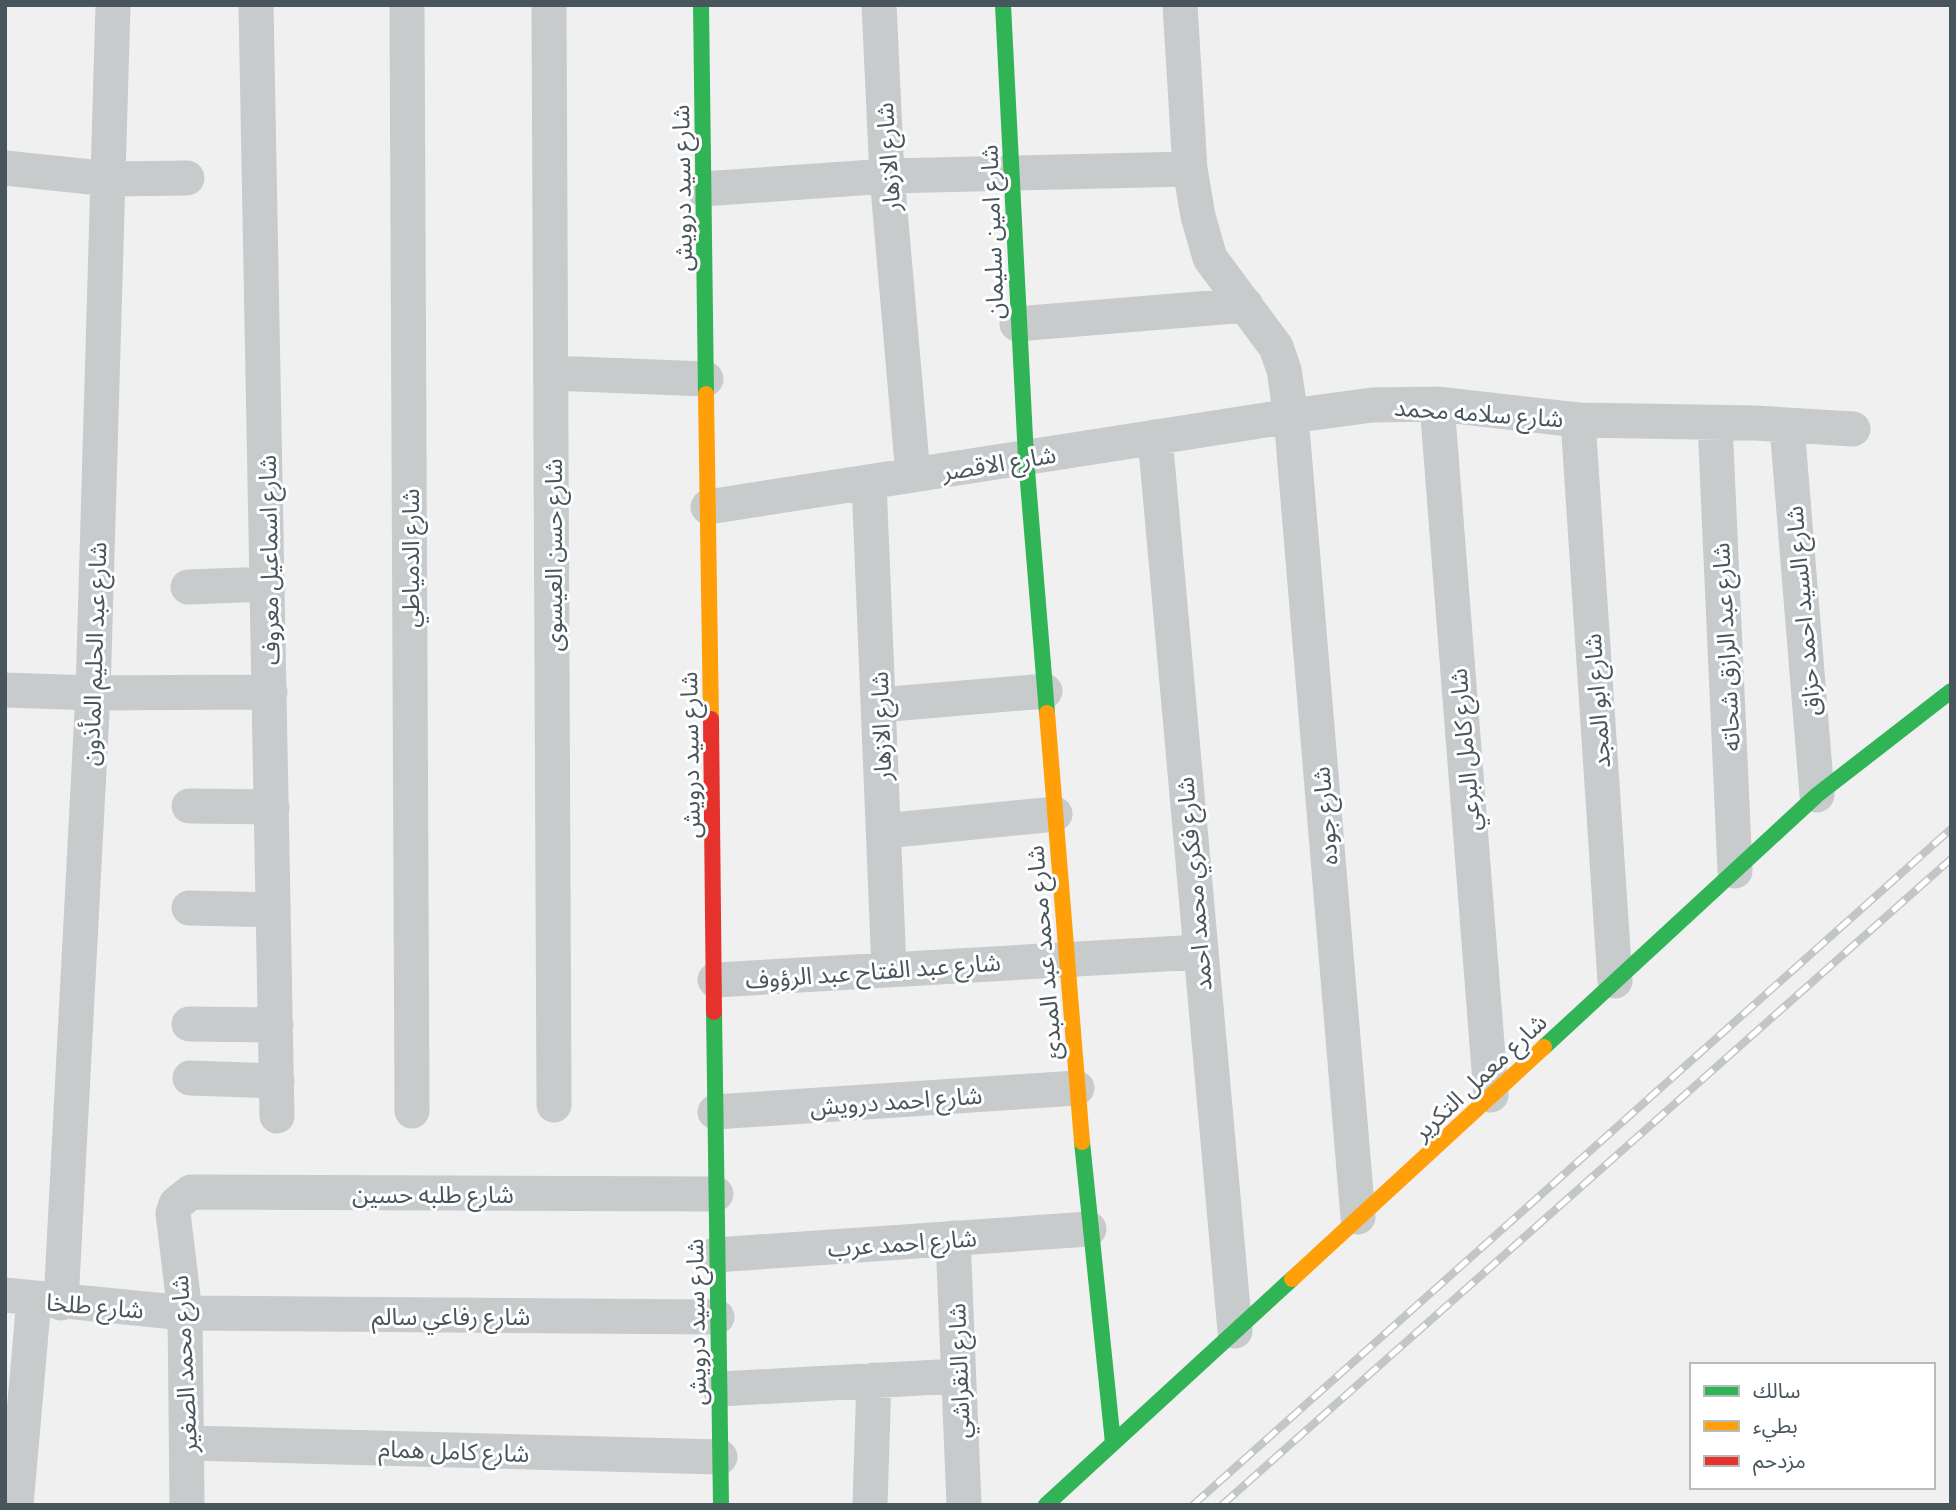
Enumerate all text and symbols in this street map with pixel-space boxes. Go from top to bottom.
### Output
street label: شارع الازهار [869,101,909,213]
street label: شارع سيد درويش [665,104,701,272]
street label: شارع امين سليمان [973,144,1013,320]
street label: شارع سلامه محمد [1393,392,1565,436]
street label: شارع الاقصر [939,439,1059,489]
street label: شارع اسماعيل معروف [252,455,288,665]
street label: شارع حسن العيسوى [538,459,571,651]
street label: شارع الدمياطي [395,488,429,628]
street label: شارع السيد احمد حزاق [1778,504,1830,717]
street label: شارع عبد الحليم المأذون [75,541,115,767]
street label: شارع عبد الرازق شحاته [1705,542,1749,752]
street label: شارع ابو المجد [1577,632,1619,769]
street label: شارع كامل البرعي [1442,667,1491,833]
street label: شارع سيد درويش [673,671,709,839]
street label: شارع الازهار [864,671,900,782]
street label: شارع جوده [1305,765,1347,866]
street label: شارع فكري محمد احمد [1169,775,1222,992]
street label: شارع محمد عبد المبدئ [1019,844,1071,1062]
street label: شارع عبد الفتاح عبد الرؤوف [744,947,1002,997]
street label: شارع معمل التكرير [1405,1007,1555,1149]
street label: شارع احمد درويش [809,1080,983,1124]
street label: شارع طلبه حسين [352,1179,514,1212]
street label: شارع احمد عرب [826,1222,978,1266]
street label: شارع سيد درويش [679,1238,715,1406]
street label: شارع محمد الصغير [164,1274,206,1454]
street label: شارع طلخا [45,1286,145,1328]
street label: شارع رفاعي سالم [372,1301,530,1335]
street label: شارع النقراشي [941,1303,980,1439]
legend [1690,1363,1935,1489]
text: سالك [1753,1377,1800,1402]
text: بطيء [1753,1412,1798,1442]
street label: شارع كامل همام [378,1433,530,1472]
text: مزدحم [1753,1447,1806,1476]

